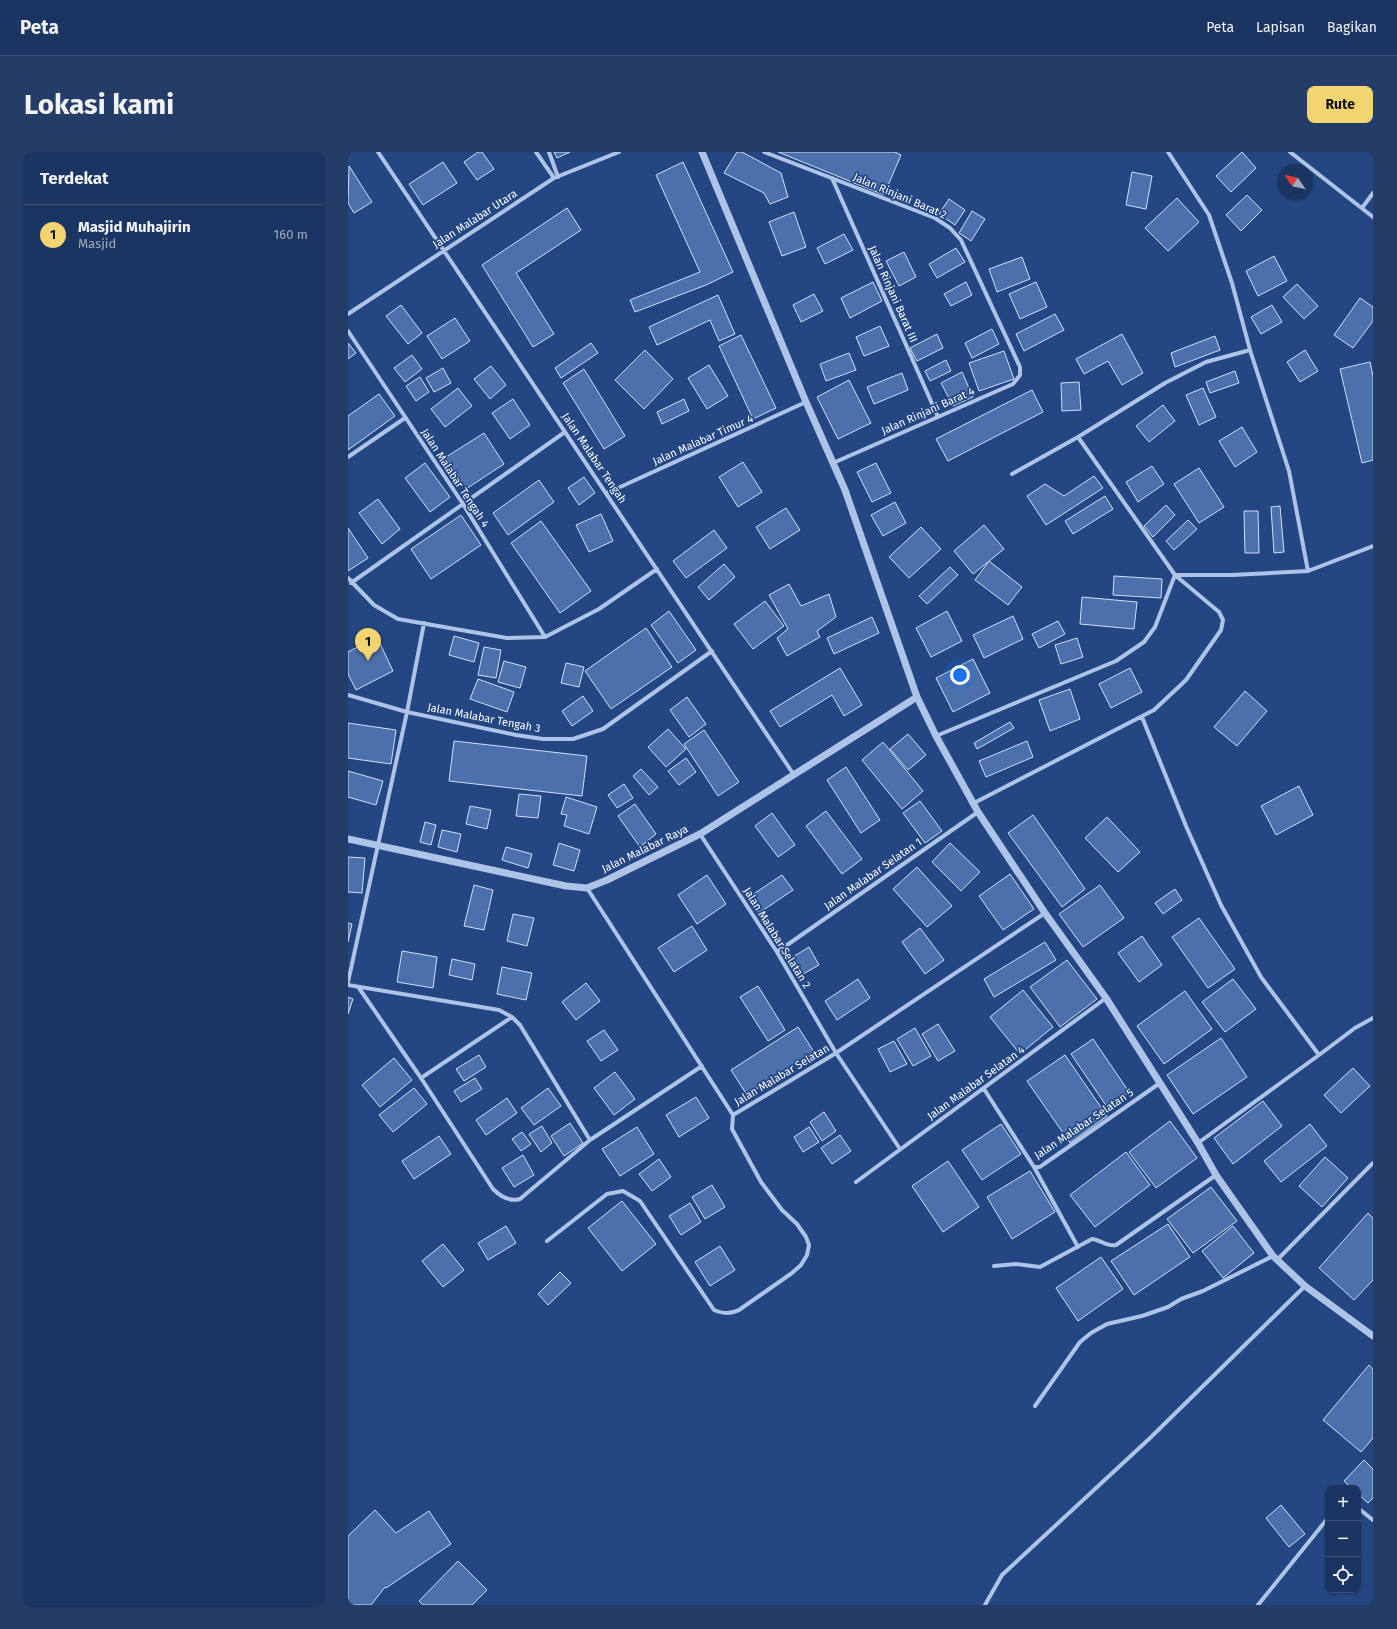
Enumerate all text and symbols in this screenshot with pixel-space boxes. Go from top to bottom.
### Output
text: Peta [20,16,59,39]
text: Peta [1206,19,1234,36]
text: Lapisan [1256,19,1305,36]
text: Bagikan [1327,19,1377,36]
button: Rute [1307,86,1373,123]
text: Lokasi kami [24,88,174,121]
north arrow [1277,164,1313,200]
text: Terdekat [40,168,109,189]
street label: Jalan Rinjani Barat 2 [851,170,949,222]
street label: Jalan Malabar Utara [430,187,520,251]
text: Masjid Muhajirin [78,218,191,236]
text: 1 [50,227,56,242]
text: 160 m [274,227,308,242]
text: Masjid [78,236,116,251]
street label: Jalan Rinjani Barat III [866,244,920,344]
street label: Jalan Rinjani Barat 4 [879,385,977,437]
street label: Jalan Malabar Tengah [559,410,629,506]
street label: Jalan Malabar Timur 4 [651,412,755,468]
street label: Jalan Malabar Tengah 4 [418,426,492,530]
pin: 1 [355,628,381,661]
your location [950,665,970,685]
street label: Jalan Malabar Tengah 3 [426,701,542,735]
street label: Jalan Malabar Raya [600,822,690,876]
street label: Jalan Malabar Selatan 1 [822,835,924,913]
street label: Jalan Malabar Selatan 2 [741,885,813,991]
street label: Jalan Malabar Selatan [732,1042,832,1108]
street label: Jalan Malabar Selatan 4 [925,1043,1027,1123]
street label: Jalan Malabar Selatan 5 [1032,1086,1136,1162]
map controls [1325,1485,1361,1593]
button: + [1325,1485,1361,1521]
button: − [1325,1521,1361,1557]
button: locate [1325,1557,1361,1593]

